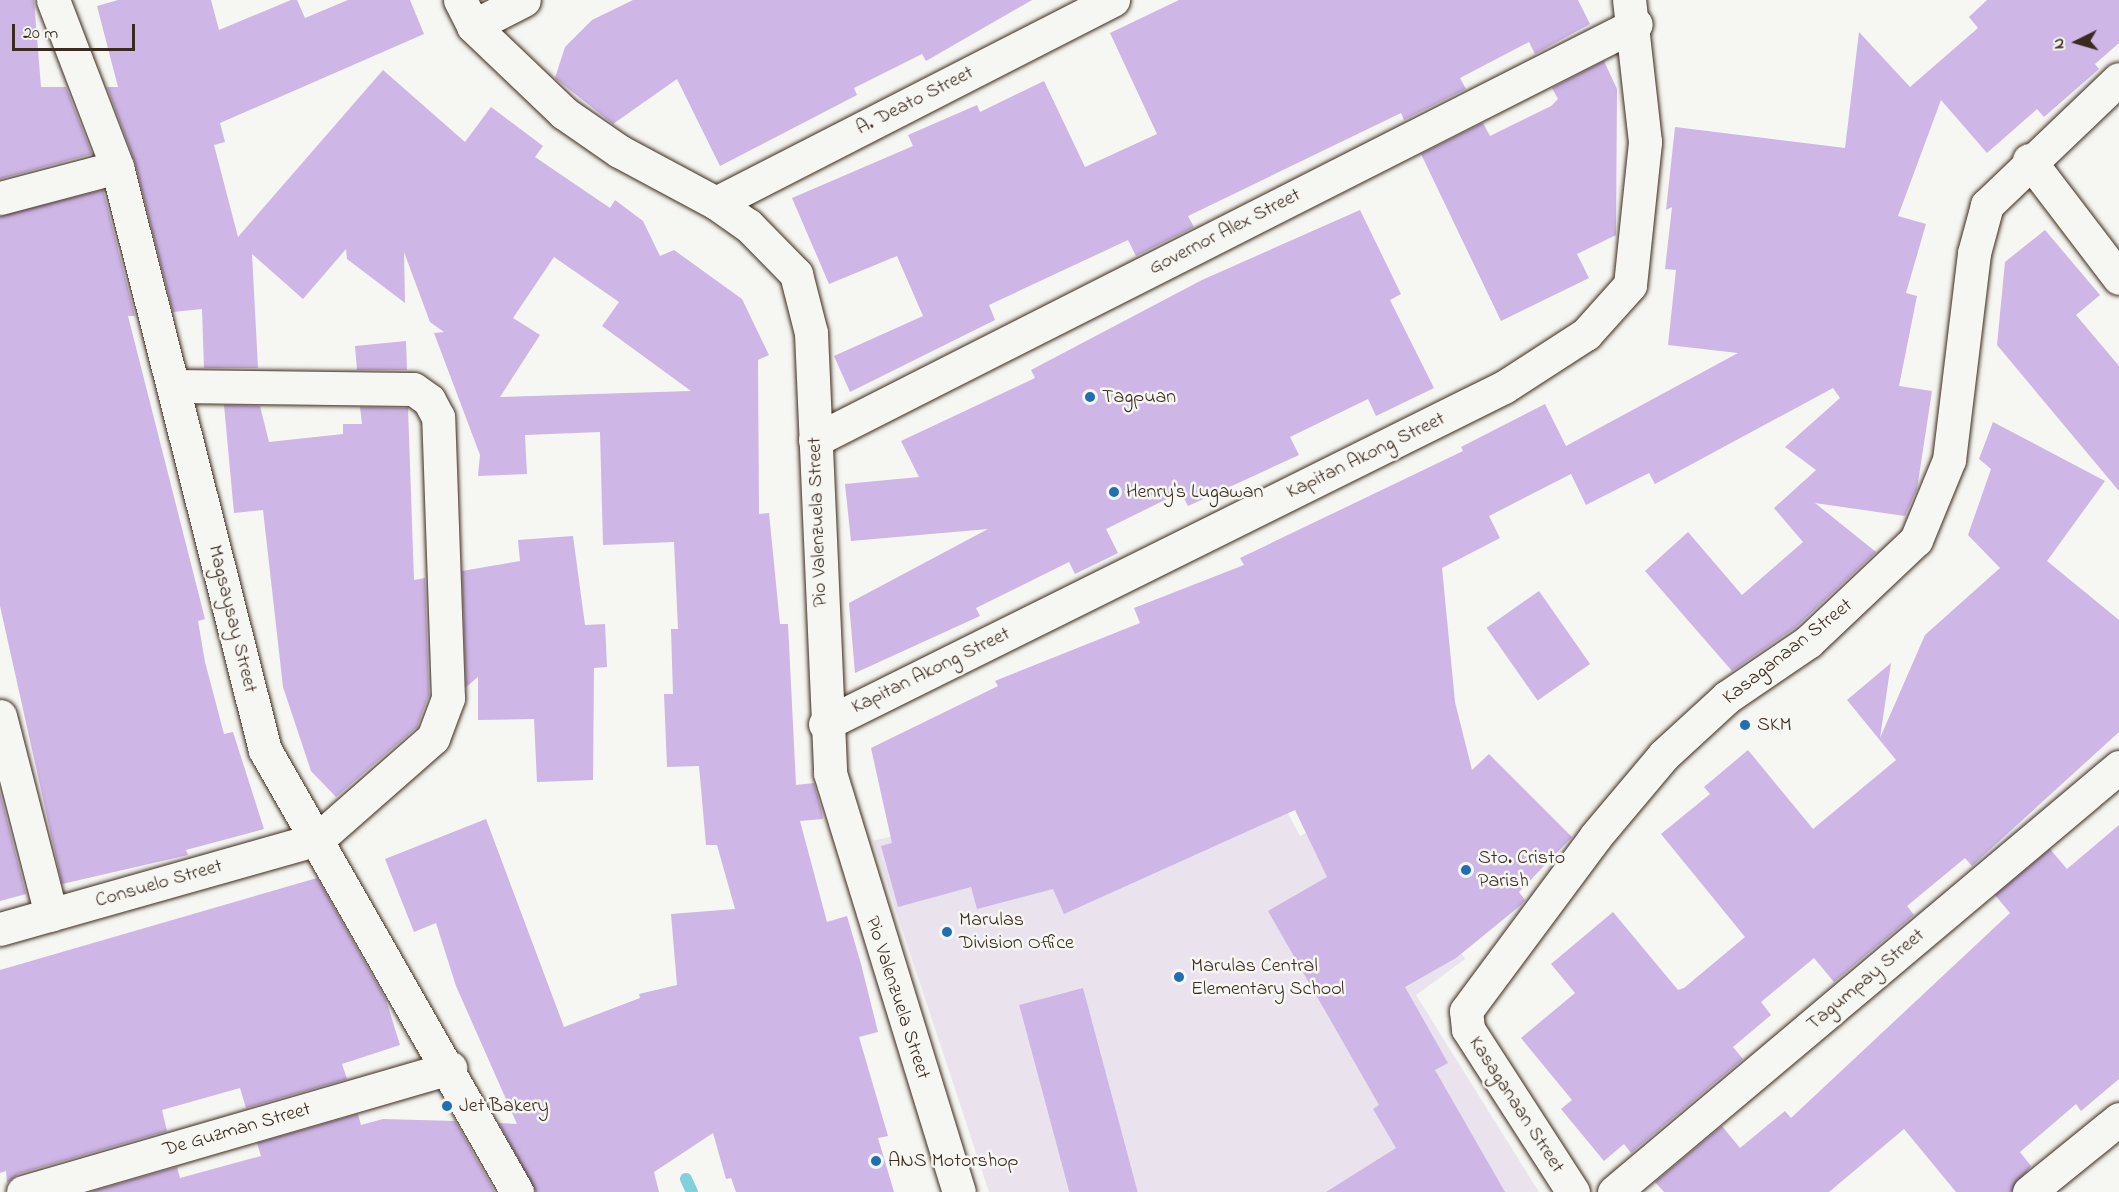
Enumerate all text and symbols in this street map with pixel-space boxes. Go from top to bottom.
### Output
scale bar [15,12,138,50]
north arrow [2047,12,2107,72]
text: 20 m [23,21,58,47]
text: N [2047,37,2071,50]
street label: A. Deato Street [852,61,978,141]
street label: Governor Alex Street [1145,183,1305,281]
place label: Tagpuan [1102,385,1176,409]
marker: Tagpuan [1083,390,1097,404]
street label: Kapitan Akong Street [1283,407,1449,505]
street label: Pio Valenzuela Street [803,437,833,607]
place label: Henry's Lugawan [1126,480,1263,504]
marker: Henry's Lugawan [1107,485,1121,499]
street label: Magsaysay Street [202,543,262,695]
street label: Kasaganaan Street [1718,594,1858,710]
street label: Kapitan Akong Street [848,622,1014,720]
place label: SKM [1757,713,1792,737]
marker: SKM [1738,718,1752,732]
place label: Sto. Cristo Parish [1478,846,1565,893]
street label: Consuelo Street [93,854,225,914]
marker: Sto. Cristo Parish [1459,863,1473,877]
place label: Marulas Division Office [959,909,1074,956]
street label: Pio Valenzuela Street [859,913,935,1083]
street label: Tagumpay Street [1802,924,1930,1036]
marker: Marulas Division Office [940,925,954,939]
place label: Marulas Central Elementary School [1191,954,1344,1001]
marker: Marulas Central Elementary School [1172,970,1186,984]
street label: Kasaganaan Street [1463,1032,1569,1178]
place label: Jet Bakery [459,1094,549,1118]
street label: De Guzman Street [160,1097,314,1163]
marker: Jet Bakery [440,1099,454,1113]
place label: ANS Motorshop [888,1149,1018,1173]
marker: ANS Motorshop [869,1154,883,1168]

